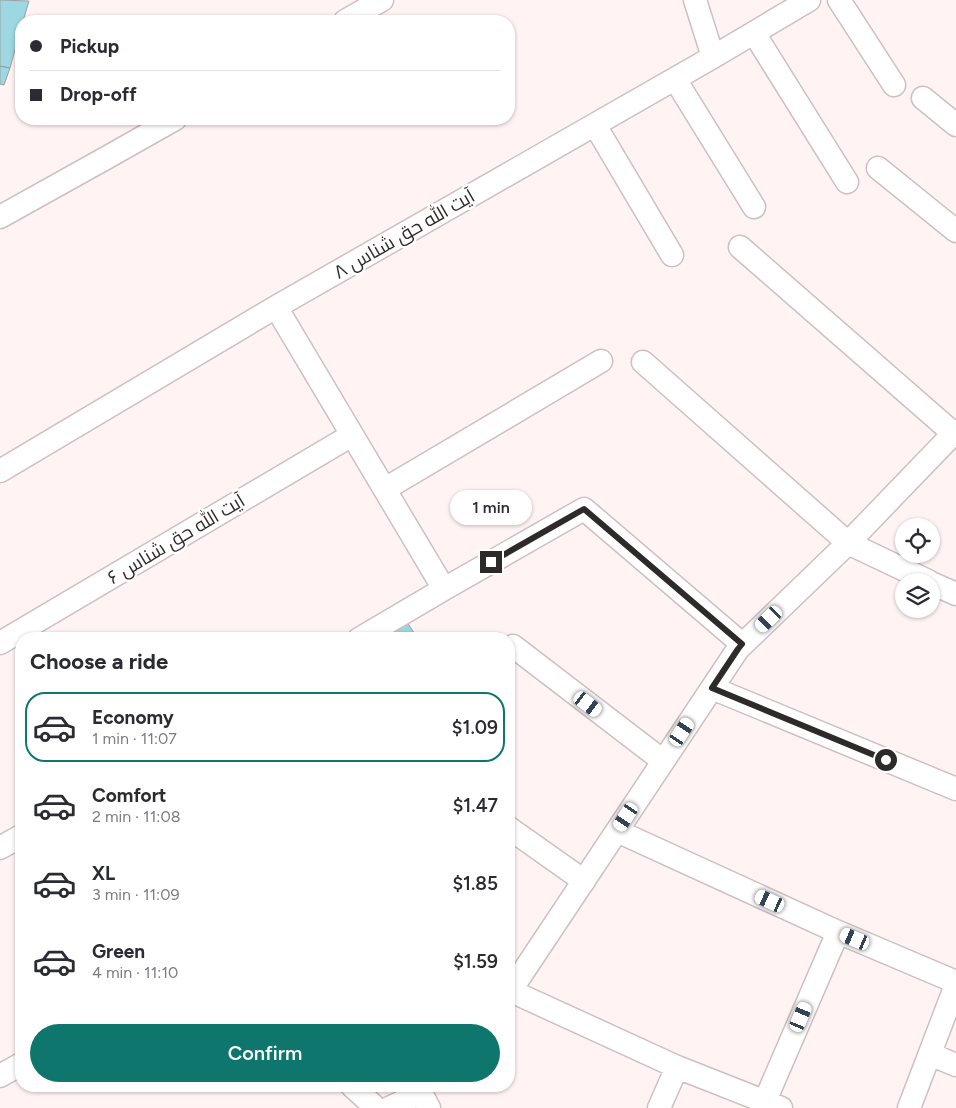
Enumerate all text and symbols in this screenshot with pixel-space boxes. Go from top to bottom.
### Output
text: Pickup [60,35,119,58]
text: Drop-off [60,83,137,106]
street label: آیت الله حق شناس ۸ [329,183,479,285]
street label: آیت الله حق شناس ۶ [103,488,249,590]
callout: 1 min [450,490,532,524]
text: 1 min [472,498,510,517]
map controls [895,518,940,618]
button: locate [895,518,940,563]
route end [480,551,502,573]
button: layers [895,573,940,618]
car [752,603,785,635]
text: Choose a ride [30,648,168,675]
car [571,689,604,719]
icon: car [32,705,77,750]
text: Economy [92,706,174,729]
car [667,715,696,749]
text: $1.09 [452,716,498,739]
text: 1 min · 11:07 [92,729,177,748]
route start [875,749,897,771]
icon: car [32,783,77,828]
text: Comfort [92,784,167,807]
text: $1.47 [453,794,498,817]
car [611,800,640,834]
text: 2 min · 11:08 [92,807,180,826]
icon: car [32,861,77,906]
text: XL [92,862,115,885]
text: $1.85 [452,872,498,895]
text: 3 min · 11:09 [92,885,179,904]
car [753,888,786,914]
car [838,926,871,952]
icon: car [32,939,77,984]
text: Green [92,940,145,963]
text: $1.59 [453,950,498,973]
text: 4 min · 11:10 [92,963,178,982]
car [788,1000,813,1034]
button: Confirm [30,1024,500,1082]

